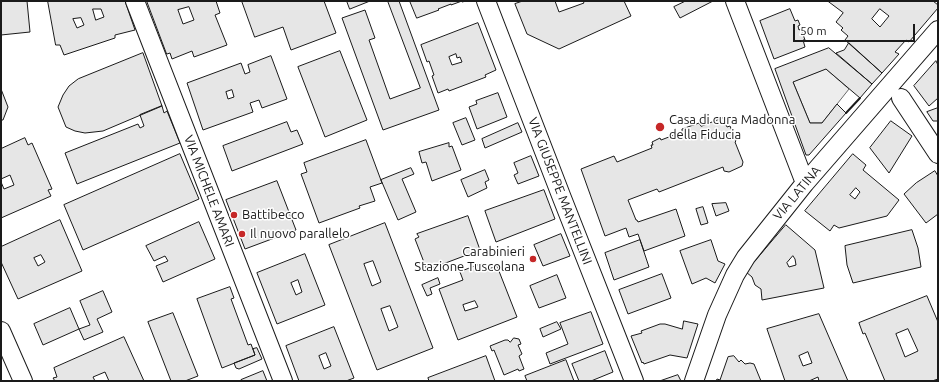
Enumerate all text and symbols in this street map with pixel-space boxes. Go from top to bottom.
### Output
scale bar [795,16,917,42]
text: 50 m [800,24,827,37]
place label: Casa di cura Madonna della Fiducia [669,112,795,143]
street label: VIA GIUSEPPE MANTELLINI [525,115,595,267]
marker: Casa di cura Madonna della Fiducia [654,121,666,133]
street label: VIA MICHELE AMARI [180,133,238,249]
street label: VIA LATINA [770,163,824,223]
place label: Battibecco [242,207,305,223]
marker: Battibecco [229,210,239,220]
place label: Il nuovo parallelo [250,226,350,242]
marker: Il nuovo parallelo [237,229,247,239]
place label: Carabinieri Stazione Tuscolana [414,244,525,275]
marker: Carabinieri Stazione Tuscolana [528,254,538,264]

